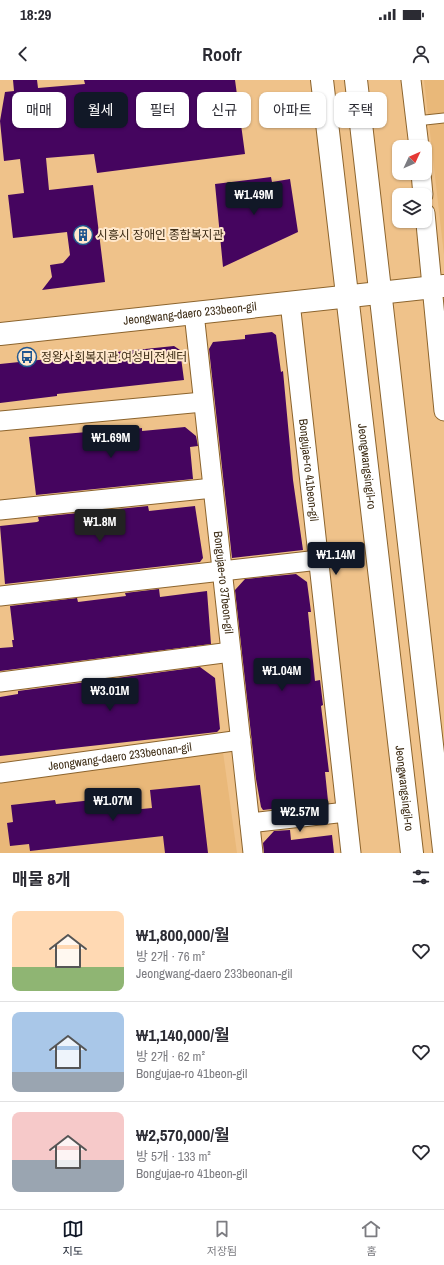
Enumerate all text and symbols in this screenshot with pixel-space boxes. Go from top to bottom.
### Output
text: 18:29 [20,4,51,25]
text: Roofr [202,42,242,67]
icon: back [12,43,34,65]
icon: person [410,43,432,65]
chip: 매매 [12,92,66,128]
chip: 월세 [74,92,128,128]
chip: 필터 [136,92,189,128]
chip: 신규 [197,92,251,128]
chip: 아파트 [259,92,326,128]
chip: 주택 [334,92,387,128]
north arrow [392,140,432,180]
map controls [392,140,432,228]
pin: ₩1.49M [221,182,287,216]
text: ₩1.49M [235,186,273,203]
button: layers [392,188,432,228]
building icon: 시흥시 장애인 종합복지관 [72,224,94,246]
place label: 시흥시 장애인 종합복지관 [97,227,224,243]
street label: Jeongwang-daero 233beon-gil [123,298,257,329]
bus stop icon: 정왕사회복지관.여성비전센터 [16,346,38,368]
place label: 정왕사회복지관.여성비전센터 [41,349,187,365]
street label: Bongujae-ro 41beon-gil [295,418,322,522]
street label: Jeongwangsingil-ro [354,423,380,510]
pin: ₩1.69M [78,425,144,459]
text: ₩1.69M [92,429,130,446]
pin: ₩1.8M [72,509,128,543]
text: ₩1.8M [84,513,116,530]
street label: Bongujae-ro 37beon-gil [210,530,237,634]
pin: ₩1.14M [303,542,369,576]
text: ₩1.14M [317,546,355,563]
pin: ₩1.04M [249,658,315,692]
text: ₩1.04M [263,662,301,679]
pin: ₩3.01M [77,678,143,712]
text: ₩3.01M [91,682,129,699]
street label: Jeongwang-daero 233beonan-gil [47,739,193,774]
street label: Jeongwangsingil-ro [392,745,417,832]
pin: ₩1.07M [80,788,146,822]
text: ₩1.07M [94,792,132,809]
pin: ₩2.57M [267,799,333,833]
text: ₩2.57M [281,803,319,820]
icon: filters [410,866,432,888]
text: 매물 8개 [12,867,71,890]
text: ₩1,800,000/월 [136,923,230,946]
icon: home [44,927,92,975]
icon: heart [410,940,432,962]
text: 방 2개 · 76 m² [136,948,205,965]
text: Jeongwang-daero 233beonan-gil [136,965,292,982]
text: ₩1,140,000/월 [136,1023,230,1046]
icon: home [44,1028,92,1076]
icon: heart [410,1041,432,1063]
text: 방 2개 · 62 m² [136,1048,205,1065]
text: Bongujae-ro 41beon-gil [136,1065,247,1082]
text: ₩2,570,000/월 [136,1123,230,1146]
icon: home [44,1128,92,1176]
icon: heart [410,1141,432,1163]
text: 방 5개 · 133 m² [136,1148,211,1165]
text: Bongujae-ro 41beon-gil [136,1165,247,1182]
tab: 지도 [62,1218,84,1258]
tab: 저장됨 [207,1218,237,1258]
tab: 홈 [360,1218,382,1258]

